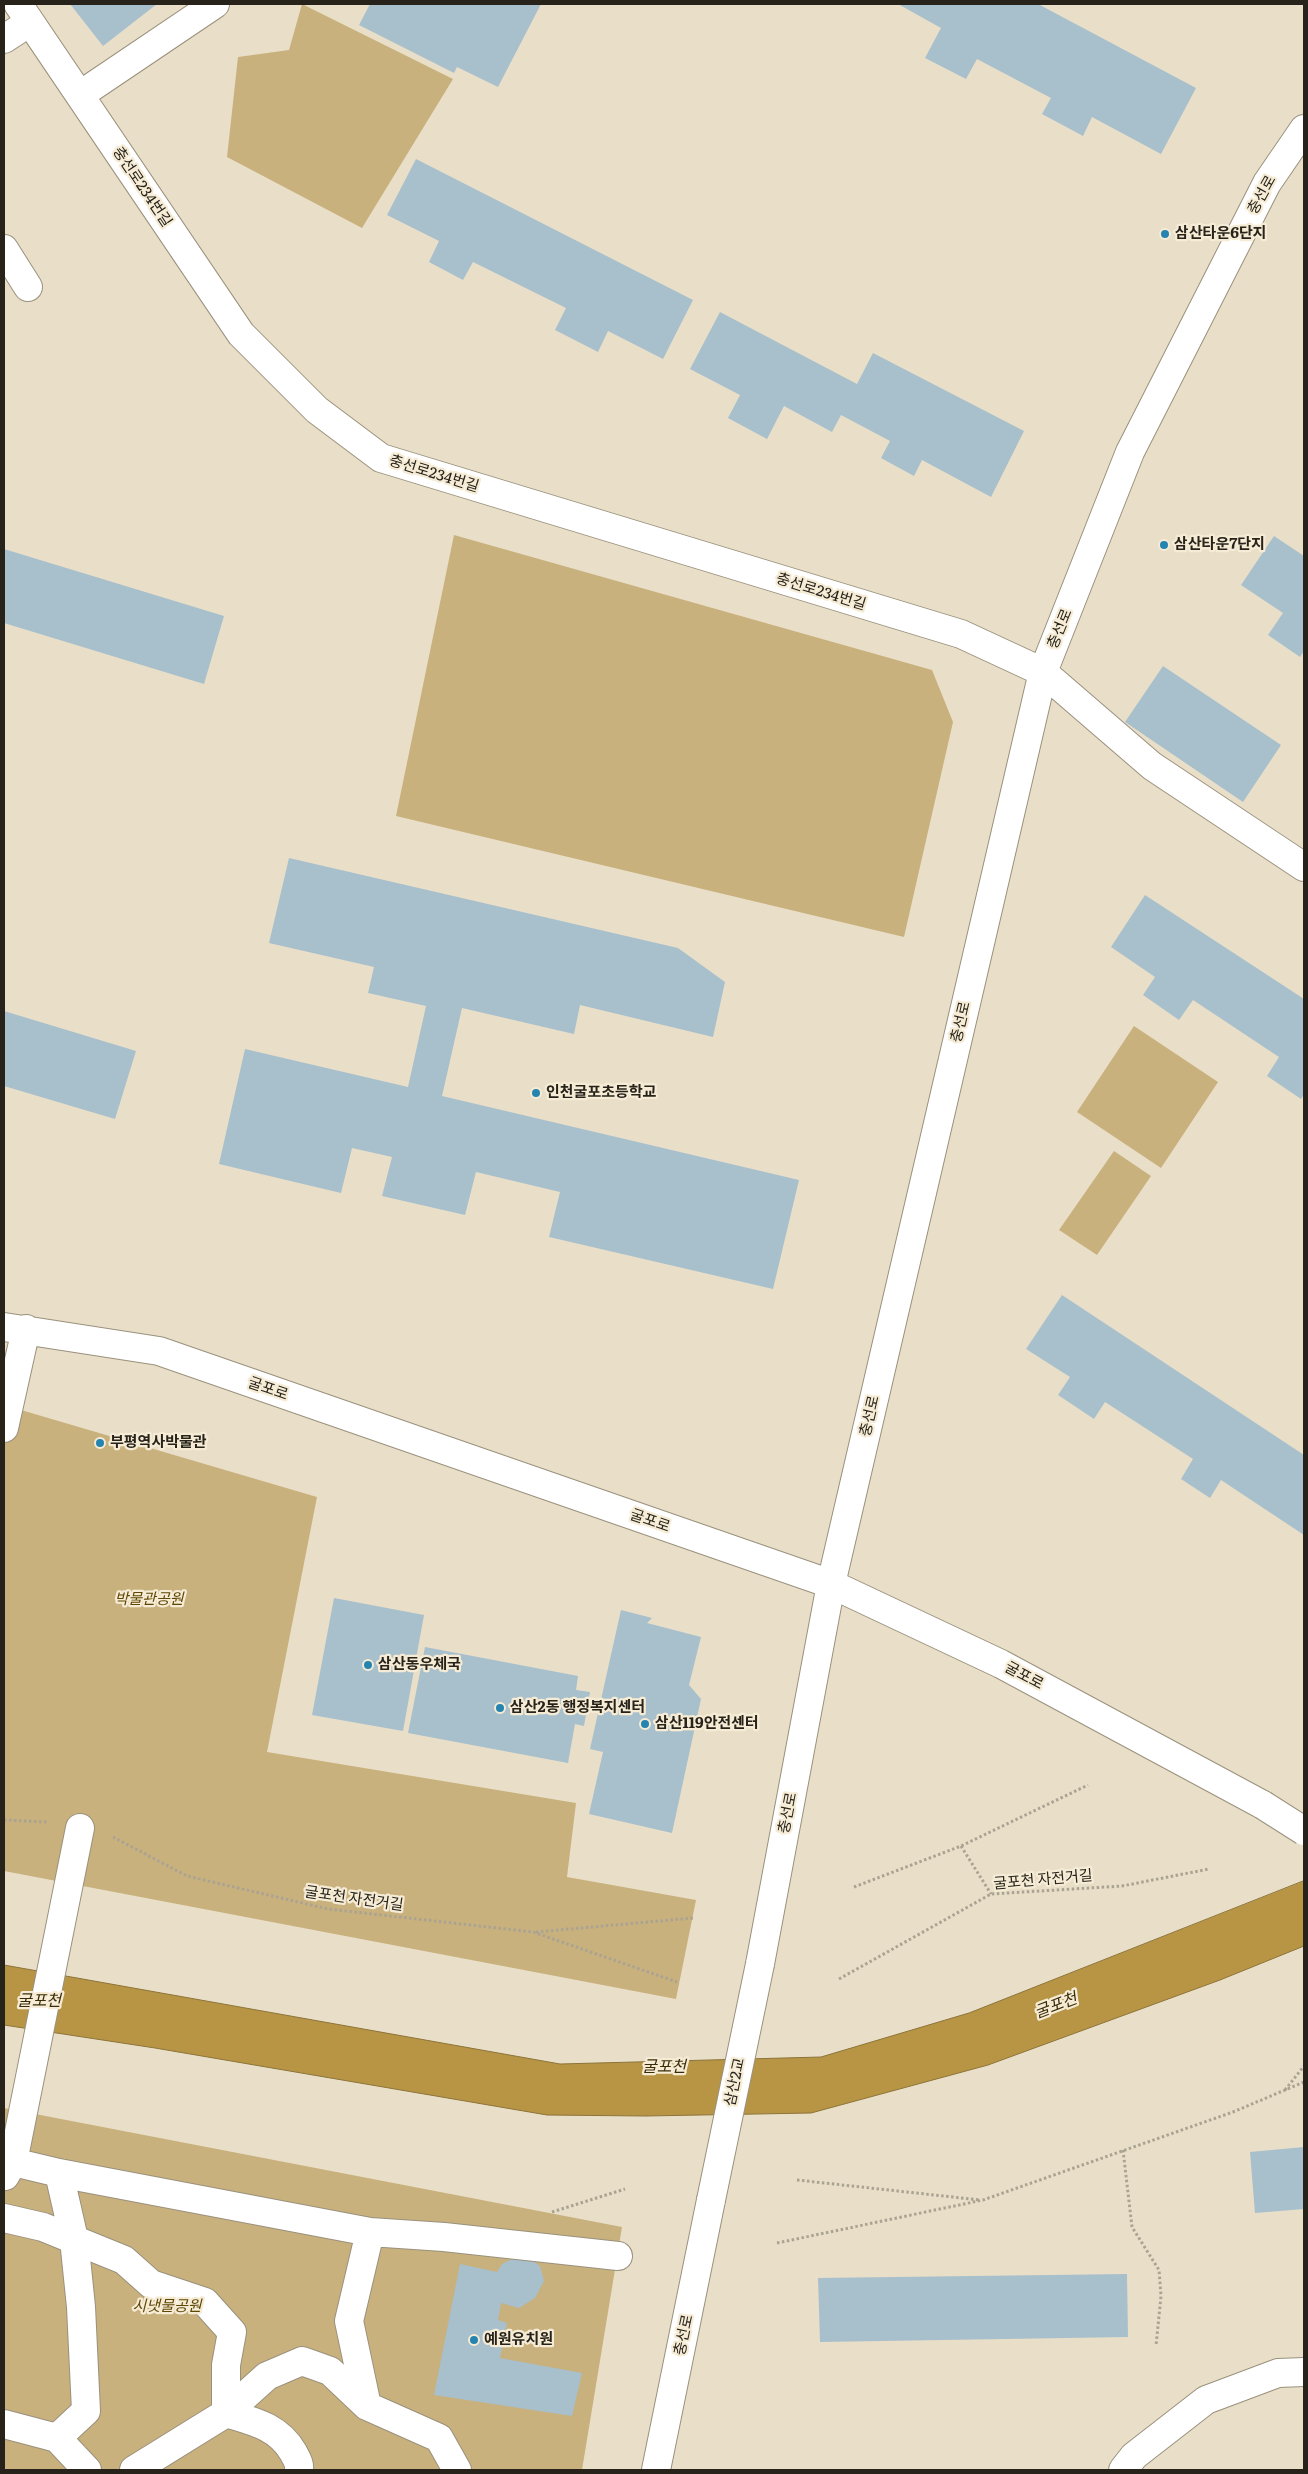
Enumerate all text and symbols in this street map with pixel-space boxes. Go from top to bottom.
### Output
street label: 충선로234번길 [109,143,175,231]
street label: 충선로 [1244,173,1280,217]
place label: 삼산타운6단지 [1175,225,1267,243]
marker: 삼산타운6단지 [1159,228,1171,240]
street label: 충선로234번길 [387,452,481,496]
place label: 삼산타운7단지 [1174,536,1265,554]
marker: 삼산타운7단지 [1158,539,1170,551]
street label: 충선로234번길 [774,570,868,614]
street label: 충선로 [1044,606,1076,652]
street label: 충선로 [948,1000,974,1044]
place label: 인천굴포초등학교 [546,1084,656,1102]
marker: 인천굴포초등학교 [530,1087,542,1099]
street label: 굴포로 [245,1374,291,1404]
street label: 충선로 [857,1394,883,1438]
place label: 부평역사박물관 [110,1434,207,1452]
marker: 부평역사박물관 [94,1437,106,1449]
street label: 굴포로 [627,1506,673,1536]
park label: 박물관공원 [115,1591,183,1609]
place label: 삼산동우체국 [378,1656,461,1674]
street label: 굴포로 [1001,1658,1047,1694]
marker: 삼산동우체국 [362,1659,374,1671]
place label: 삼산2동 행정복지센터 [510,1699,645,1717]
marker: 삼산2동 행정복지센터 [494,1702,506,1714]
place label: 삼산119안전센터 [655,1715,759,1733]
marker: 삼산119안전센터 [639,1718,651,1730]
street label: 충선로 [775,1791,801,1835]
street label: 굴포천 자전거길 [993,1867,1093,1893]
street label: 굴포천 자전거길 [303,1883,405,1915]
water label: 굴포천 [1032,1989,1080,2023]
water label: 굴포천 [17,1991,61,2011]
street label: 삼산2교 [721,2056,749,2108]
water label: 굴포천 [642,2057,686,2077]
park label: 시냇물공원 [133,2298,201,2316]
street label: 충선로 [671,2313,697,2357]
place label: 예원유치원 [484,2331,553,2349]
marker: 예원유치원 [468,2334,480,2346]

